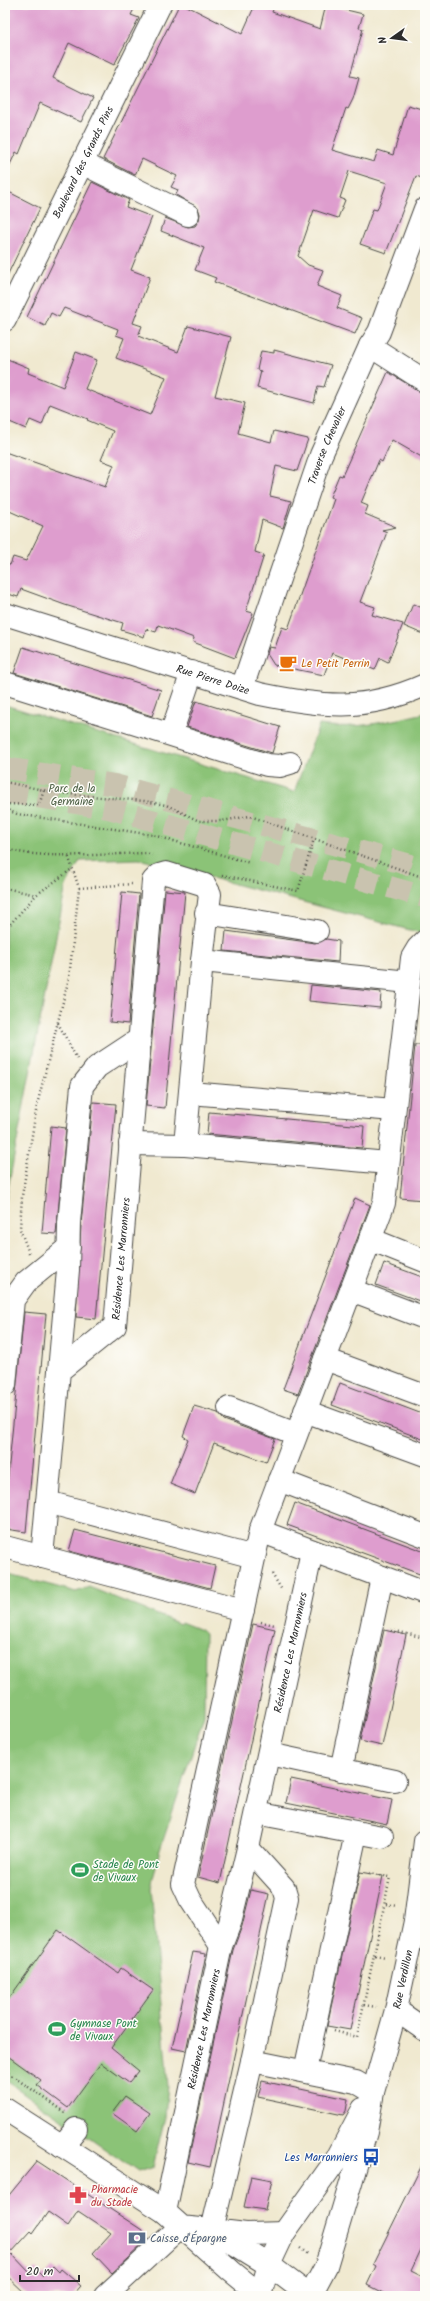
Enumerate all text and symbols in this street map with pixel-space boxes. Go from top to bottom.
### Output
north arrow [372,18,412,58]
text: N [374,35,393,46]
street label: Boulevard des Grands Pins [48,103,119,222]
street label: Traverse Chevalier [304,403,352,487]
cafe icon: Le Petit Perrin [278,653,298,673]
place label: Le Petit Perrin [301,655,370,673]
street label: Rue Pierre Doize [174,660,252,700]
park label: Parc de la Germaine [49,780,95,811]
street label: Résidence Les Marronniers [108,1197,136,1321]
street label: Résidence Les Marronniers [269,1590,313,1715]
place label: Stade de Pont de Vivaux [93,1856,160,1887]
sports icon: Stade de Pont de Vivaux [70,1860,90,1880]
street label: Rue Verdillon [388,1948,419,2011]
street label: Résidence Les Marronniers [183,1967,226,2091]
place label: Gymnase Pont de Vivaux [70,2015,138,2046]
sports icon: Gymnase Pont de Vivaux [47,2019,67,2039]
bus stop icon: Les Marronniers [361,2147,381,2167]
place label: Les Marronniers [284,2149,358,2167]
place label: Pharmacie du Stade [91,2181,138,2212]
pharmacy icon: Pharmacie du Stade [68,2185,88,2205]
bank icon: Caisse d'Épargne [127,2228,147,2248]
place label: Caisse d'Épargne [150,2230,227,2248]
scale bar [20,2257,79,2283]
text: 20 m [26,2262,54,2281]

